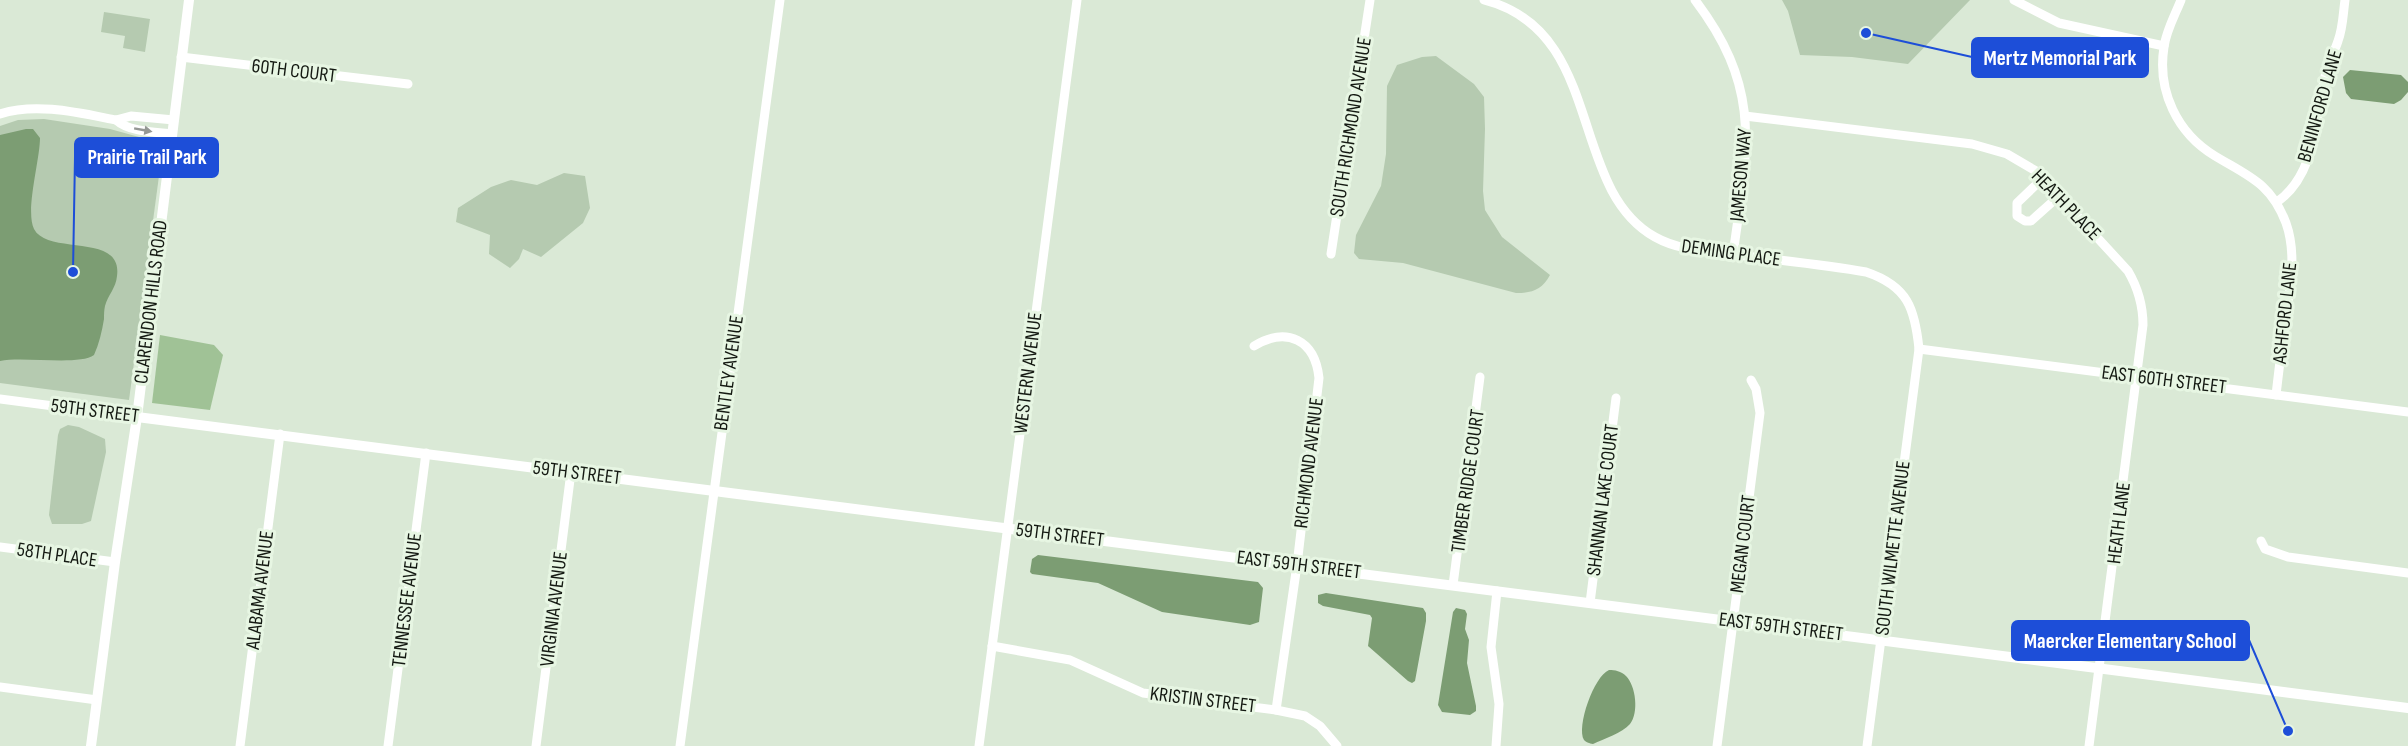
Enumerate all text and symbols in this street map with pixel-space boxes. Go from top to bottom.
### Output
street label: SOUTH RICHMOND AVENUE [1325,36,1377,218]
callout: Mertz Memorial Park [1972,38,2148,77]
text: Mertz Memorial Park [1984,46,2137,71]
street label: BENINFORD LANE [2292,47,2348,165]
street label: 60TH COURT [250,54,338,88]
one-way arrow [133,125,152,134]
street label: JAMESON WAY [1725,127,1757,223]
callout: Prairie Trail Park [75,138,218,177]
text: Prairie Trail Park [87,145,207,170]
street label: HEATH PLACE [2026,164,2106,246]
street label: CLARENDON HILLS ROAD [129,219,173,385]
street label: DEMING PLACE [1680,234,1782,272]
street label: ASHFORD LANE [2268,261,2302,366]
street label: WESTERN AVENUE [1009,311,1047,435]
street label: BENTLEY AVENUE [709,314,749,432]
street label: EAST 60TH STREET [2100,360,2228,400]
street label: 59TH STREET [50,394,140,428]
street label: RICHMOND AVENUE [1289,396,1329,530]
street label: TIMBER RIDGE COURT [1446,408,1490,554]
street label: SHANNAN LAKE COURT [1582,423,1624,577]
street label: 59TH STREET [532,456,622,490]
street label: SOUTH WILMETTE AVENUE [1870,459,1916,637]
street label: HEATH LANE [2102,481,2136,565]
street label: MEGAN COURT [1725,494,1761,594]
street label: 59TH STREET [1015,518,1105,552]
street label: ALABAMA AVENUE [241,529,279,652]
street label: TENNESSEE AVENUE [387,532,427,668]
street label: 58TH PLACE [15,538,99,572]
street label: EAST 59TH STREET [1235,545,1363,585]
street label: VIRGINIA AVENUE [535,550,573,668]
street label: EAST 59TH STREET [1717,607,1845,647]
callout: Maercker Elementary School [2012,621,2249,660]
text: Maercker Elementary School [2024,629,2236,654]
street label: KRISTIN STREET [1149,682,1257,718]

